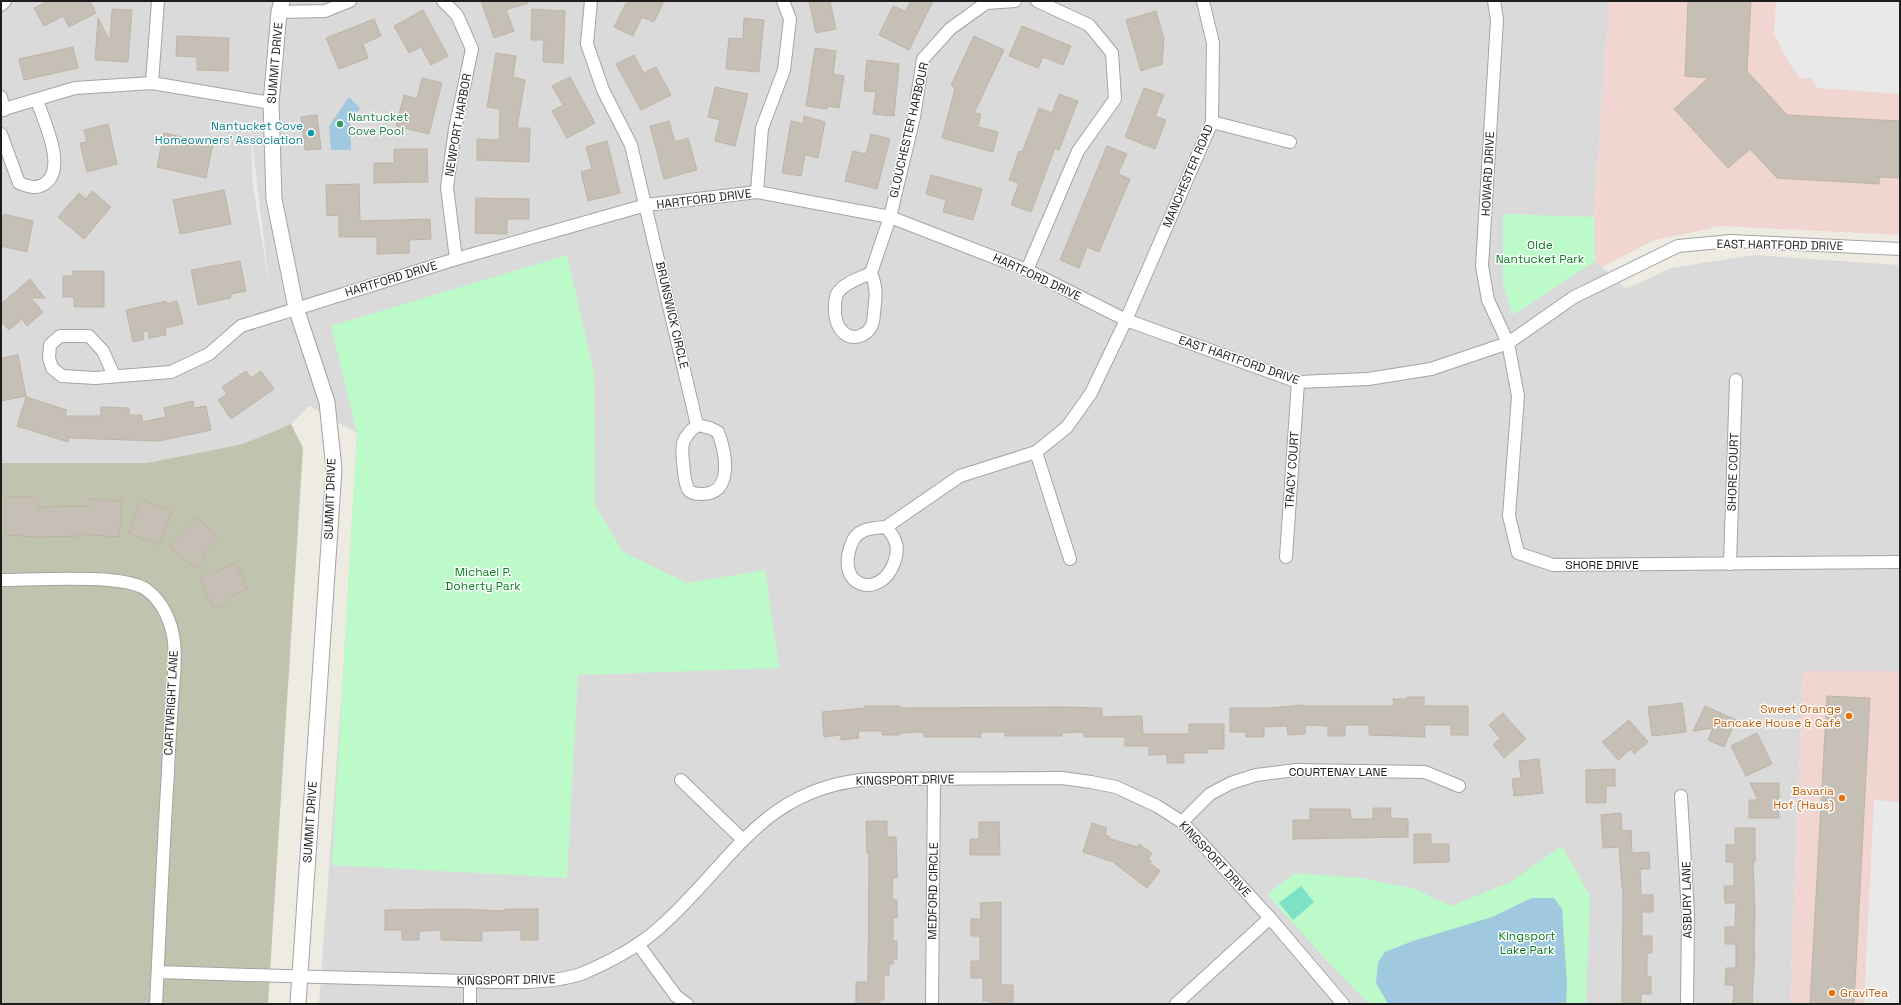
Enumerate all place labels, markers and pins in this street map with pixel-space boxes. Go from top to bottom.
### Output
place label: Nantucket Cove Pool [348,109,409,139]
place label: Nantucket Cove Homeowners' Association [155,118,303,148]
marker: Nantucket Cove Pool [335,119,345,129]
marker: Nantucket Cove Homeowners' Association [306,128,316,138]
place label: Sweet Orange Pancake House & Café [1713,701,1841,731]
marker: Sweet Orange Pancake House & Café [1844,711,1854,721]
place label: Bavaria Hof (Haus) [1773,783,1834,813]
marker: Bavaria Hof (Haus) [1837,793,1847,803]
place label: GraviTea [1840,985,1888,1001]
marker: GraviTea [1827,988,1837,998]

